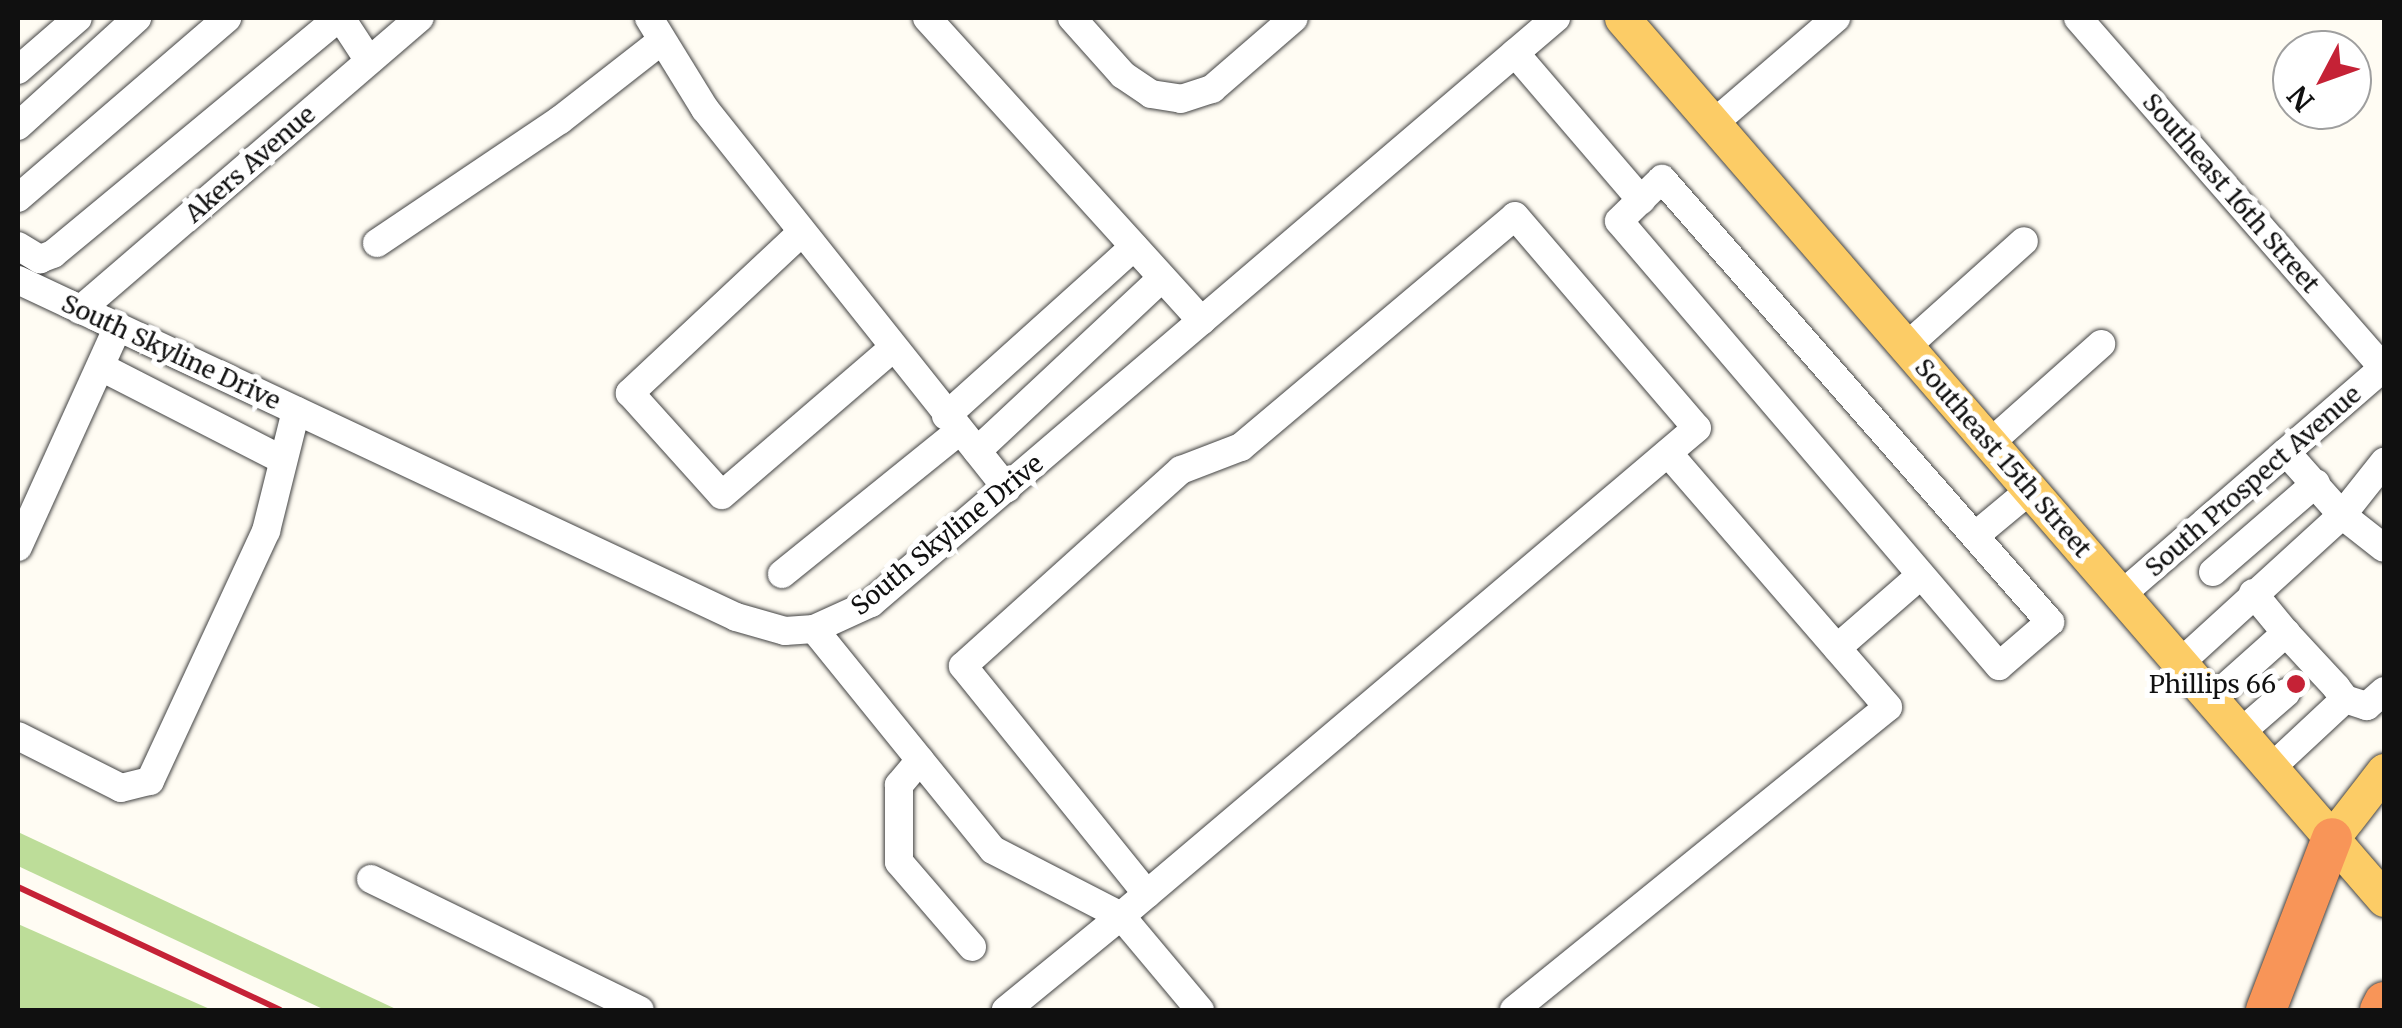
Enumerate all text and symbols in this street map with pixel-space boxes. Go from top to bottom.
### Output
north arrow [2272,30,2372,130]
text: N [2280,78,2322,119]
street label: Southeast 16th Street [2136,87,2326,299]
street label: Akers Avenue [179,99,321,229]
street label: South Skyline Drive [57,288,285,416]
street label: Southeast 15th Street [1909,353,2097,563]
street label: South Prospect Avenue [2139,379,2367,583]
street label: South Skyline Drive [845,448,1049,622]
place label: Phillips 66 [2149,669,2276,699]
marker: Phillips 66 [2285,673,2307,695]

